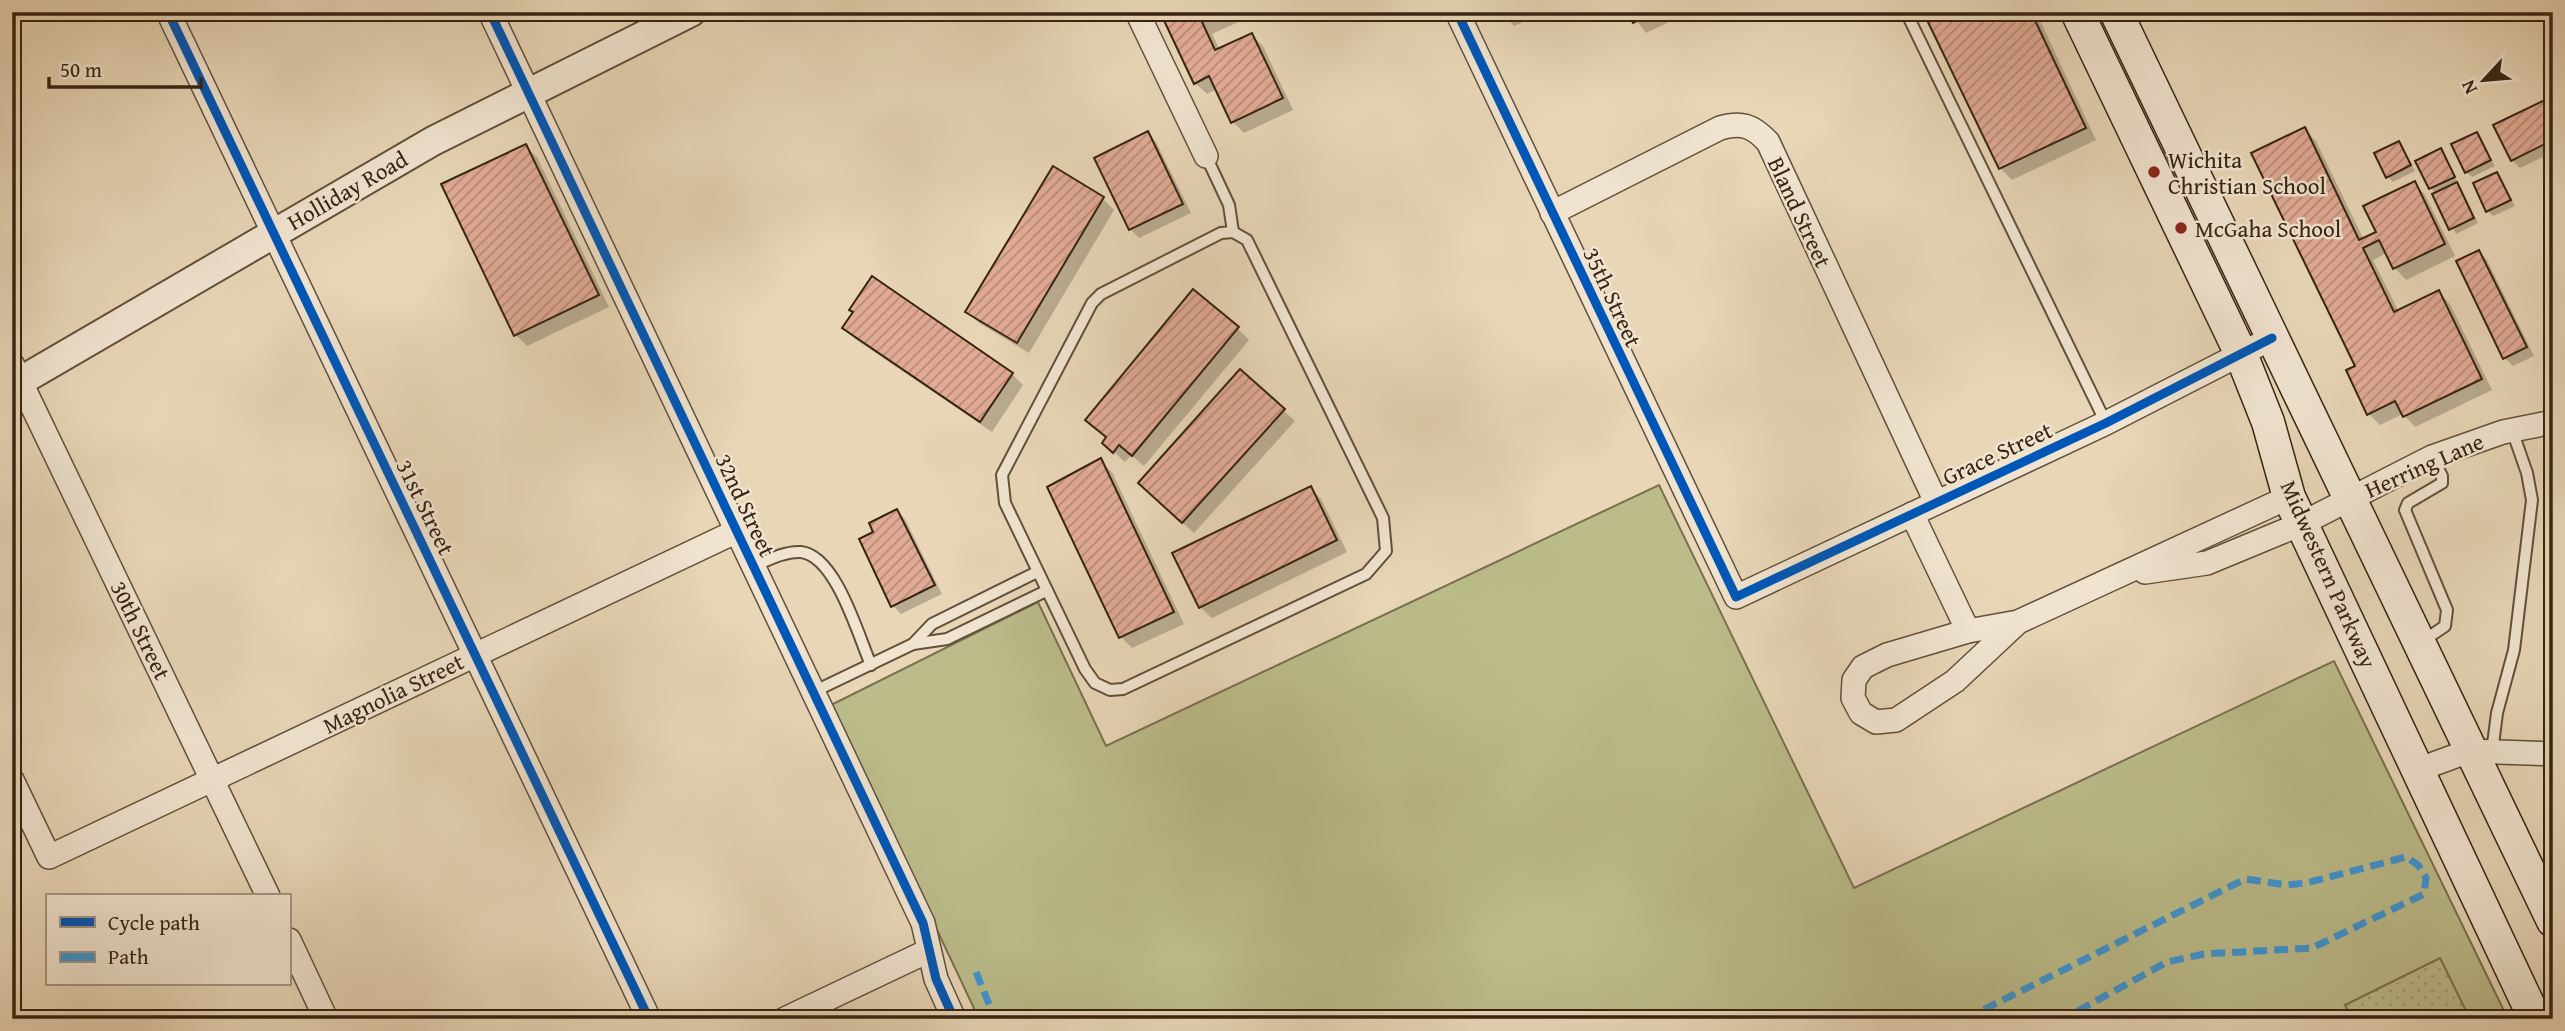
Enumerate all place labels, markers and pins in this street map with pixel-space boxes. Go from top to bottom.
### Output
place label: Wichita Christian School [2168,143,2326,202]
marker: Wichita Christian School [2146,164,2162,180]
place label: McGaha School [2195,212,2341,245]
marker: McGaha School [2173,220,2189,236]

